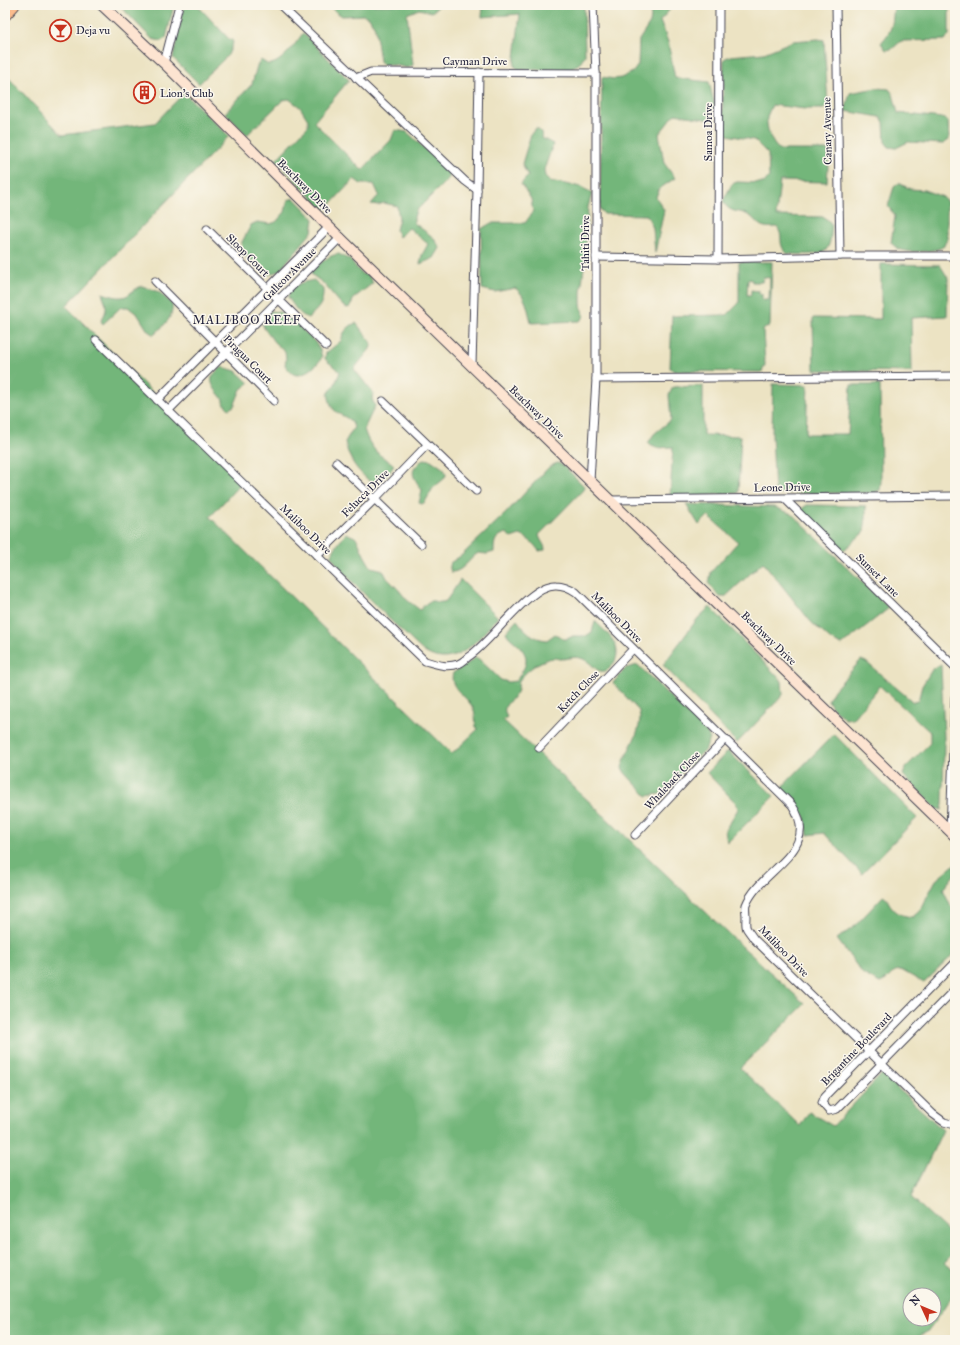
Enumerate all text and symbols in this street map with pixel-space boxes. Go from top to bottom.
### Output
bar icon: Deja vu [47,17,73,43]
place label: Deja vu [76,24,110,37]
street label: Cayman Drive [443,55,508,68]
building icon: Lion's Club [132,80,158,106]
place label: Lion's Club [160,87,213,100]
street label: Canary Avenue [820,97,835,165]
street label: Samoa Drive [702,102,715,161]
street label: Beachway Drive [275,156,335,217]
street label: Tahiti Drive [579,215,592,271]
street label: Sloop Court [223,231,272,280]
street label: Galleon Avenue [260,245,319,304]
district label: MALIBOO REEF [193,313,301,327]
street label: Piragua Court [221,332,275,386]
street label: Beachway Drive [506,383,567,442]
street label: Felucca Drive [339,467,392,520]
street label: Leone Drive [754,480,811,494]
street label: Maliboo Drive [277,502,334,557]
street label: Sunset Lane [853,551,902,600]
street label: Maliboo Drive [589,589,645,646]
street label: Beachway Drive [738,609,799,668]
street label: Ketch Close [555,667,602,715]
street label: Whaleback Close [642,748,703,812]
street label: Maliboo Drive [756,923,812,980]
street label: Brigantine Boulevard [818,1010,895,1088]
north arrow [902,1287,942,1327]
text: N [907,1292,924,1308]

